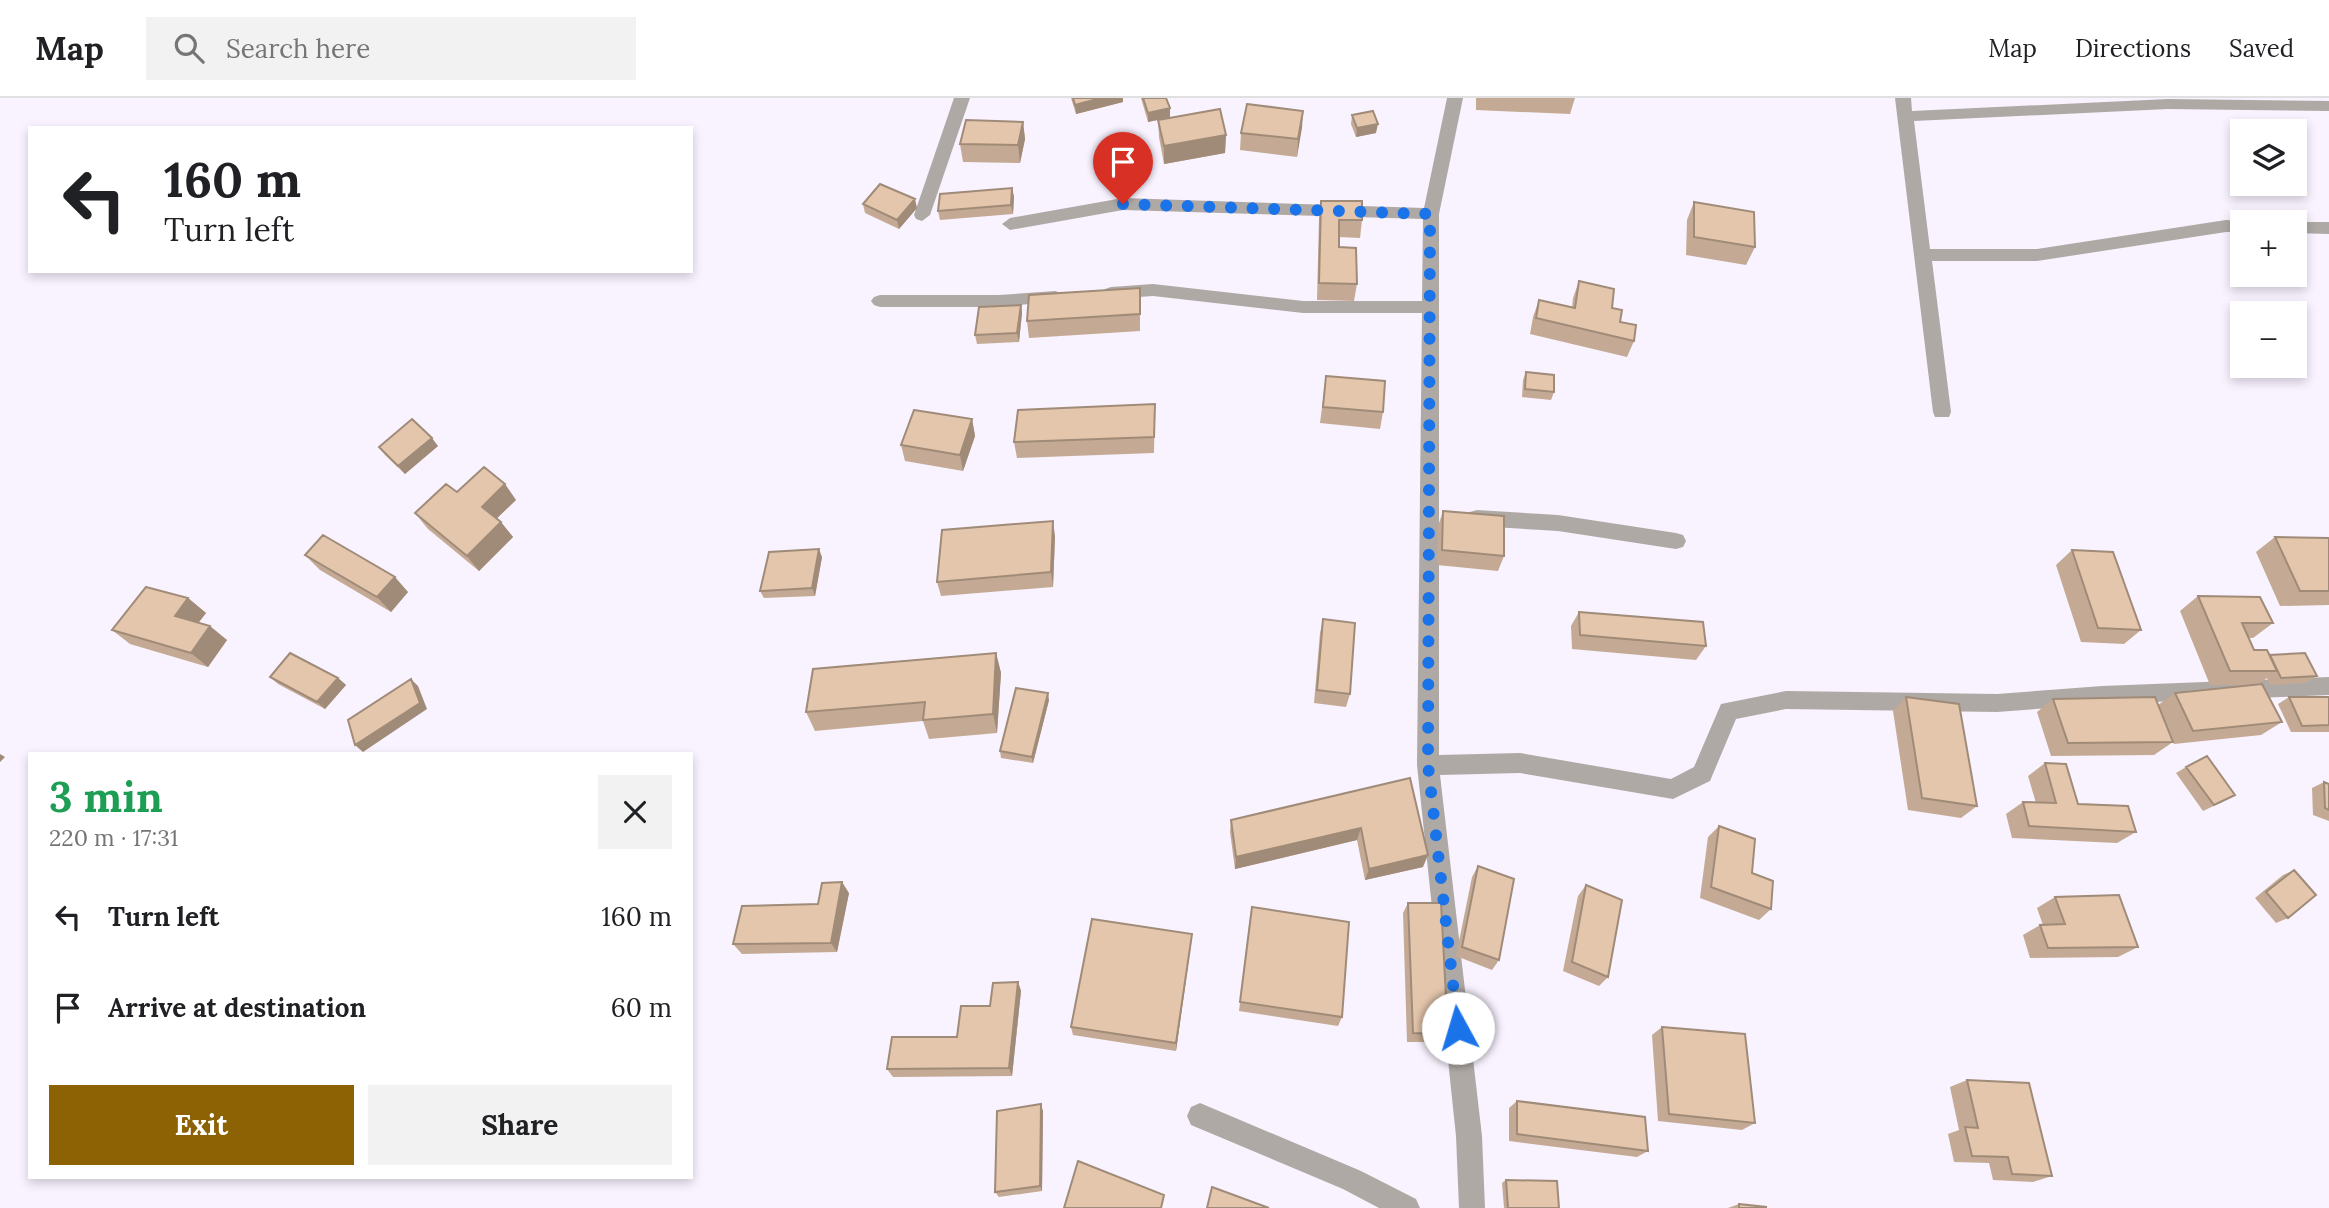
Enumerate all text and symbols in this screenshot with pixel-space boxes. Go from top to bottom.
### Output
search box [146,17,636,80]
text: Map [35,27,104,69]
icon: search [170,29,208,67]
text: Search here [226,32,370,65]
text: Map [1988,33,2037,64]
text: Directions [2075,33,2191,64]
text: Saved [2229,33,2294,64]
map controls [2230,119,2307,378]
button: layers [2230,119,2307,196]
pin [1093,132,1153,204]
icon: arrive [1104,143,1142,181]
text: 160 m [164,148,301,210]
icon: left [49,154,140,245]
text: Turn left [164,209,294,250]
button: + [2230,210,2307,287]
button: − [2230,301,2307,378]
text: 3 min [49,770,163,824]
button: close [598,775,672,849]
text: 220 m · 17:31 [49,823,178,852]
icon: left [49,898,87,936]
text: Turn left [108,900,219,933]
text: 160 m [601,900,672,933]
icon: arrive [49,989,87,1027]
text: Arrive at destination [108,991,366,1024]
text: 60 m [611,991,672,1024]
position arrow [1421,991,1495,1065]
button: Exit [49,1085,354,1165]
button: Share [368,1085,672,1165]

